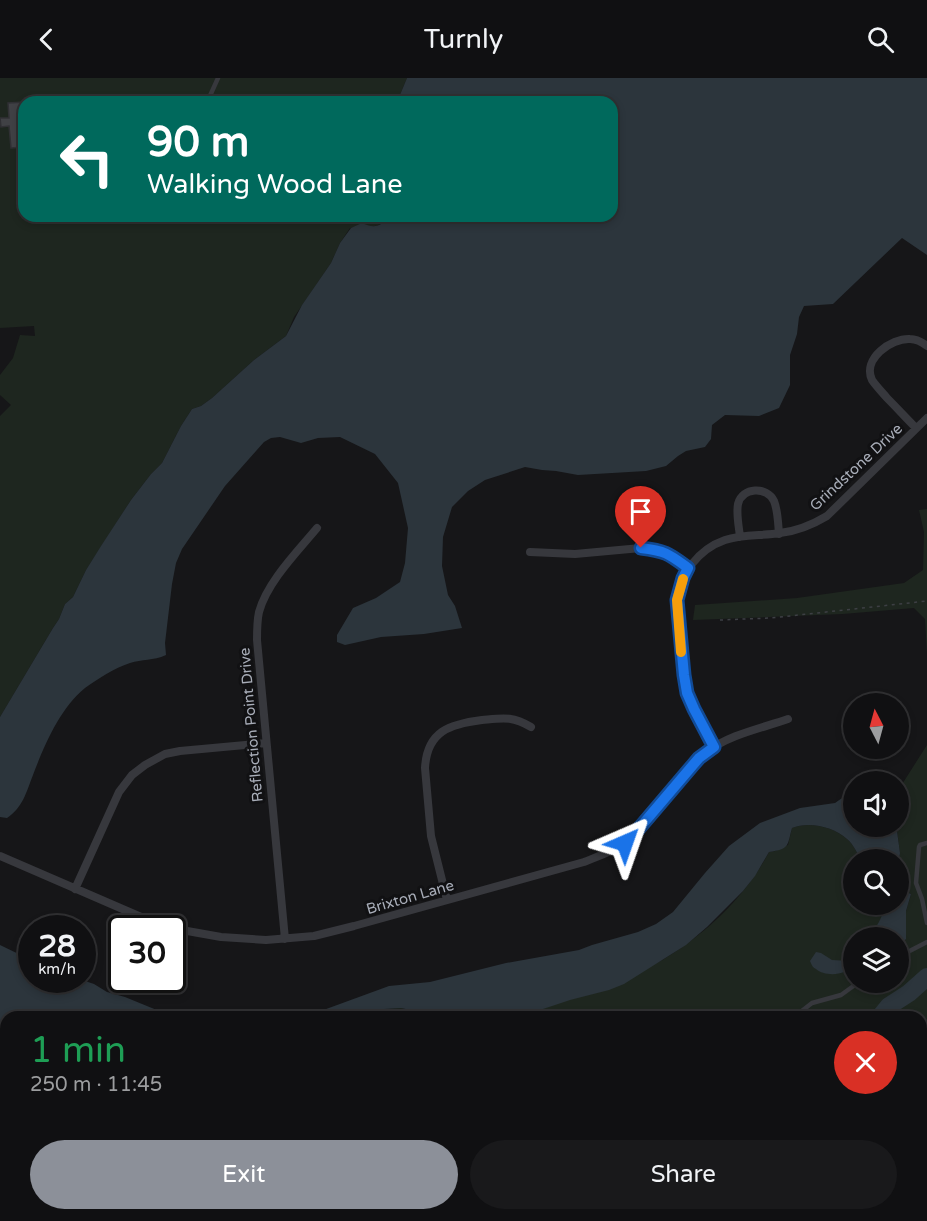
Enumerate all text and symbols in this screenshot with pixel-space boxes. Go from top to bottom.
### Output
icon: back [30,23,63,56]
text: Turnly [424,23,503,56]
icon: search [864,23,897,56]
text: 90 m [147,117,249,168]
icon: left [48,120,126,198]
text: Walking Wood Lane [147,168,402,201]
street label: Grindstone Drive [806,420,906,514]
pin [615,486,666,548]
icon: arrive [624,495,657,528]
street label: Reflection Point Drive [235,647,267,803]
north arrow [843,693,909,759]
map controls [843,693,909,993]
button: sound [843,771,909,837]
position arrow [593,811,657,875]
button: search [843,849,909,915]
street label: Brixton Lane [364,876,456,918]
speed limit sign: 30 [108,915,186,993]
button: layers [843,927,909,993]
text: 28 [38,928,76,965]
text: km/h [38,960,76,978]
text: 1 min [30,1029,126,1072]
button: close [834,1031,897,1094]
text: 250 m · 11:45 [30,1073,162,1097]
button: Exit [30,1140,458,1209]
button: Share [470,1140,897,1209]

